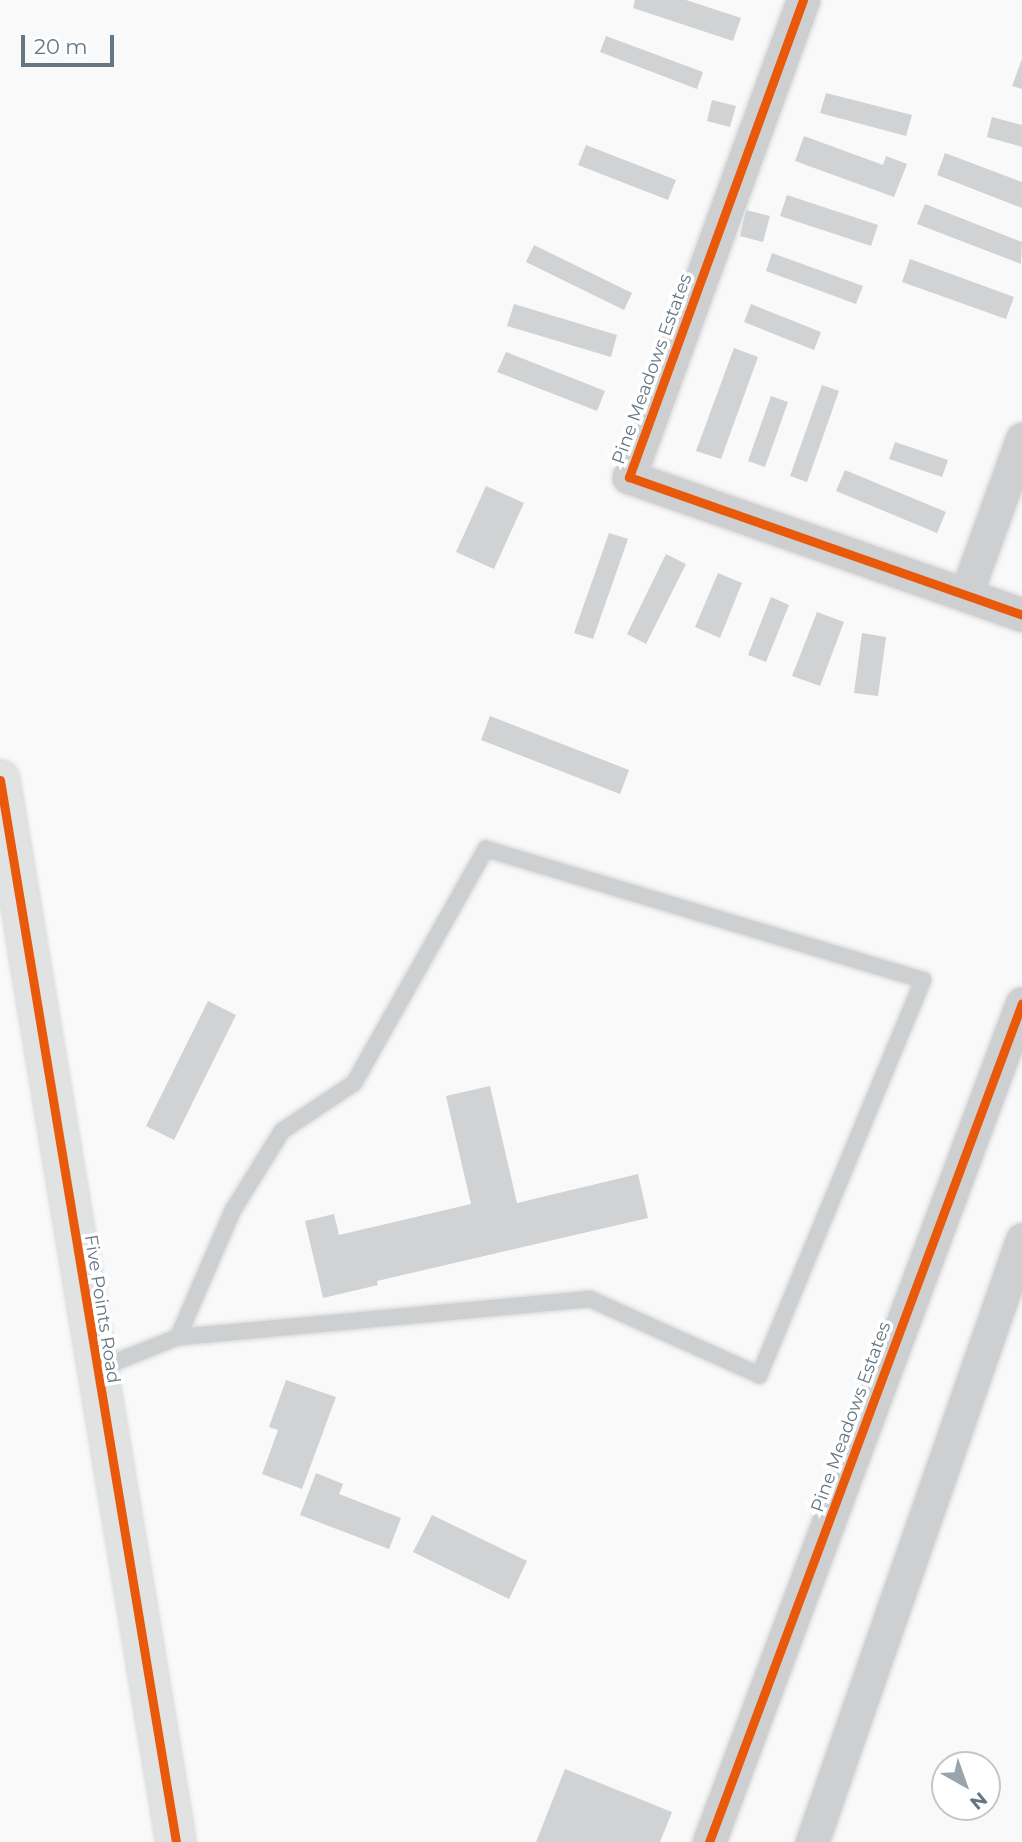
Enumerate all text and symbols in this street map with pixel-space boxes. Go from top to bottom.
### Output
scale bar [24,21,117,65]
text: 20 m [34,34,88,59]
street label: Pine Meadows Estates [607,271,697,467]
street label: Five Points Road [80,1233,124,1385]
street label: Pine Meadows Estates [806,1319,896,1515]
north arrow [931,1751,1001,1821]
text: N [965,1787,992,1815]

